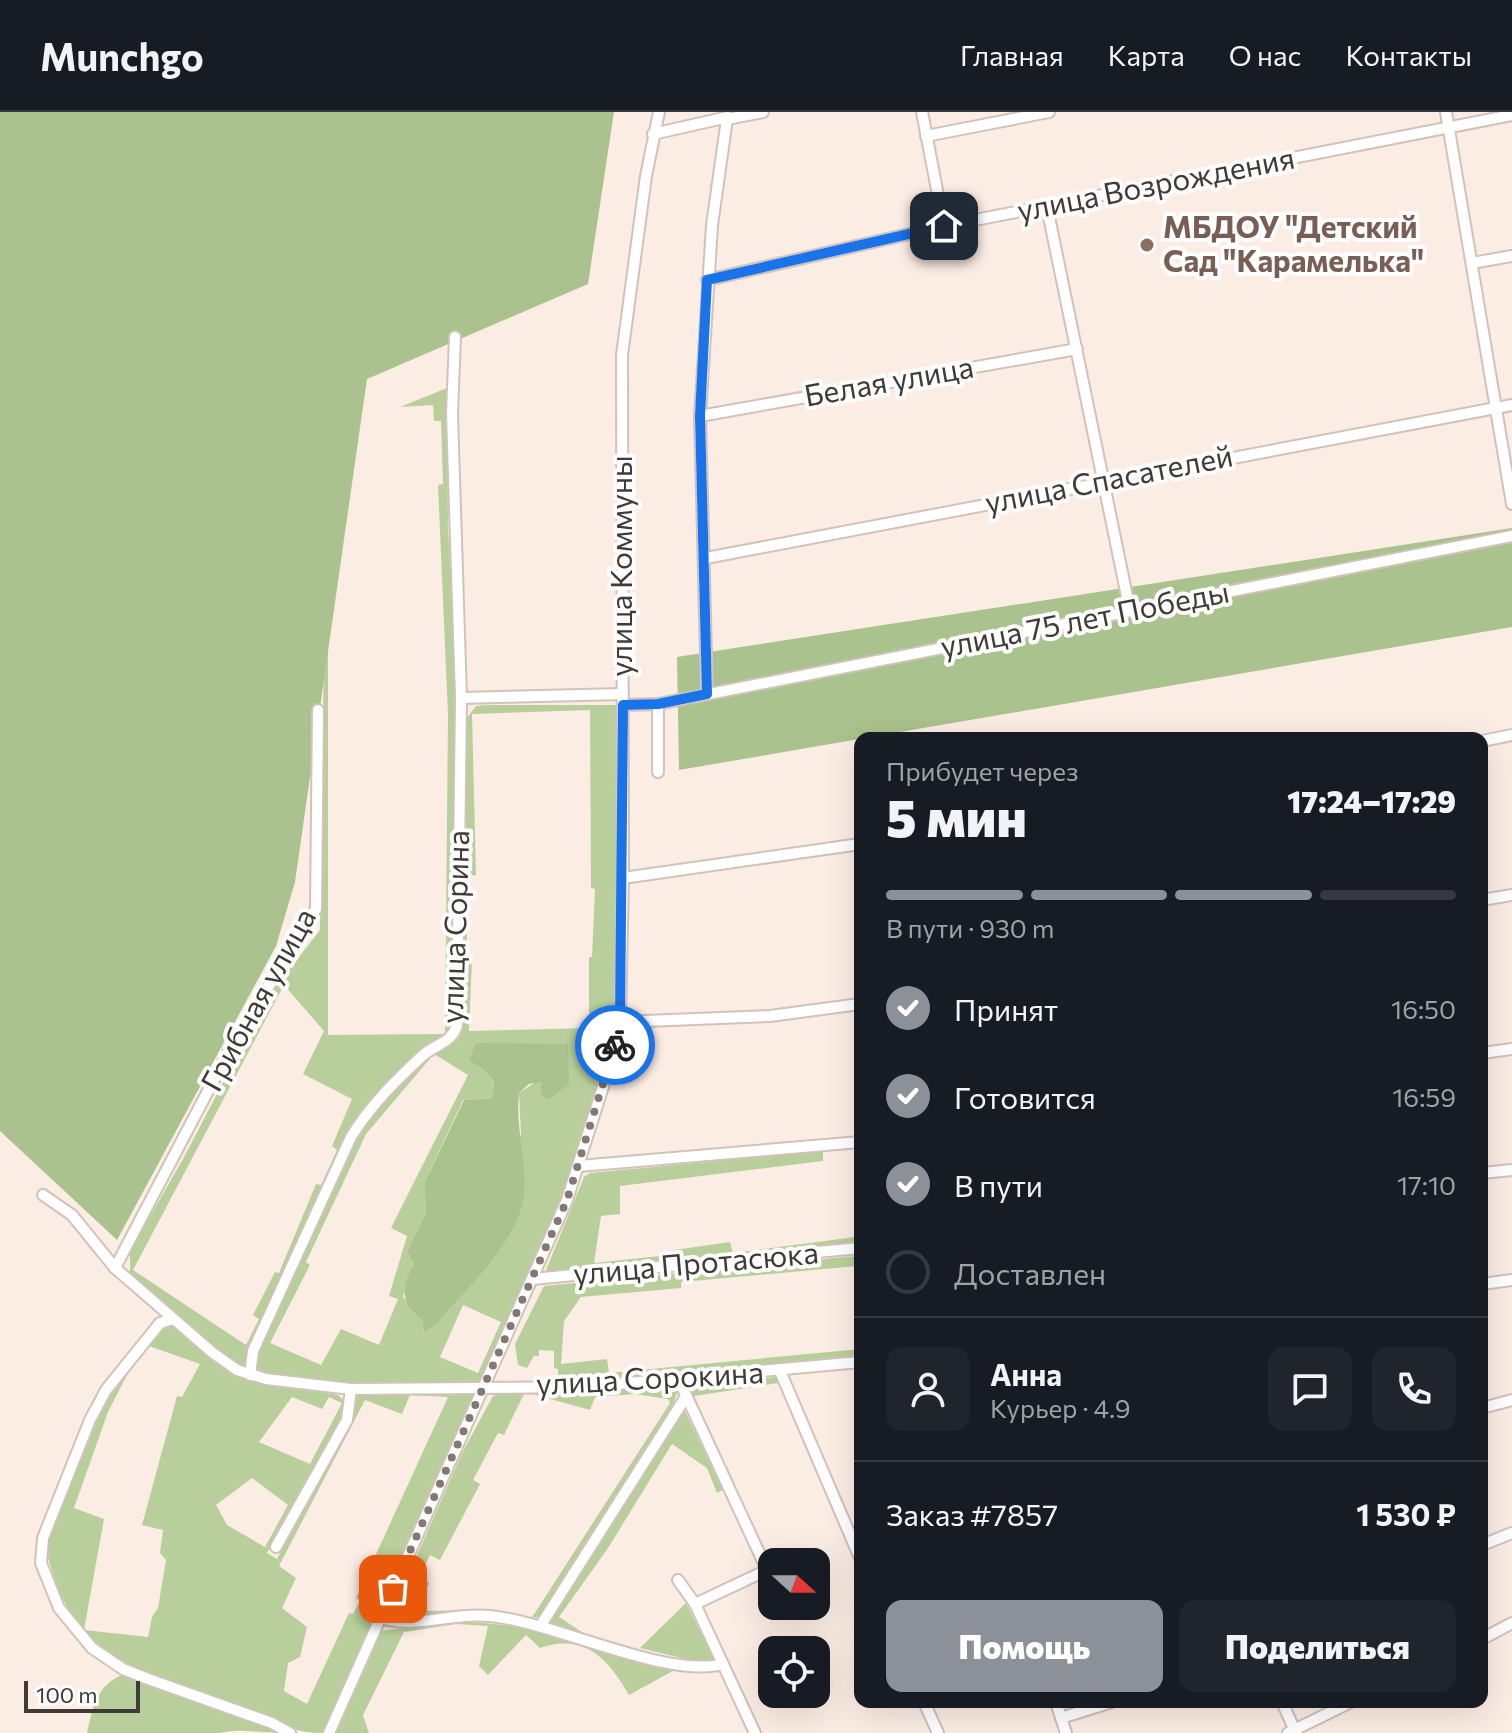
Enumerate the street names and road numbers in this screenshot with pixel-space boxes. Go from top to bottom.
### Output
street label: улица Возрождения [1014,138,1297,228]
street label: Белая улица [801,346,976,413]
street label: улица Спасателей [982,435,1235,520]
street label: улица Коммуны [601,455,638,677]
street label: улица 75 лет Победы [937,571,1232,664]
street label: улица Сорина [432,829,475,1024]
street label: Грибная улица [191,901,322,1097]
street label: улица Протасюка [572,1232,820,1291]
street label: улица Сорокина [535,1352,765,1401]

